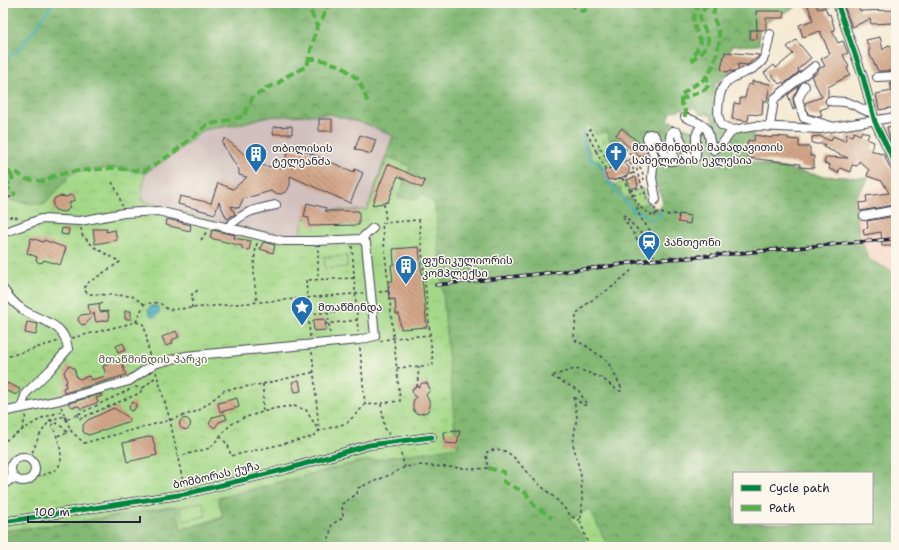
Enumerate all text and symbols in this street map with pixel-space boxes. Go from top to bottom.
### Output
church icon: მთაწმინდის მამადავითის სახელობის ეკლესია [603,140,629,173]
place label: მთაწმინდის მამადავითის სახელობის ეკლესია [632,140,784,168]
building icon: თბილისის ტელეანძა [243,141,269,174]
place label: თბილისის ტელეანძა [272,141,333,169]
station icon: პანთეონი [636,229,662,262]
place label: პანთეონი [664,235,721,250]
building icon: ფუნიკულიორის კომპლექსი [393,253,419,286]
place label: ფუნიკულიორის კომპლექსი [422,253,513,281]
place icon: მთაწმინდა [289,294,315,327]
place label: მთაწმინდა [318,300,382,315]
park label: მთაწმინდის პარკი [99,352,207,367]
street label: ბომბორას ქუჩა [171,458,261,493]
legend [733,472,873,524]
text: Cycle path [769,480,830,496]
scale bar [28,498,140,524]
text: Path [769,500,795,516]
text: 100 m [34,504,70,520]

